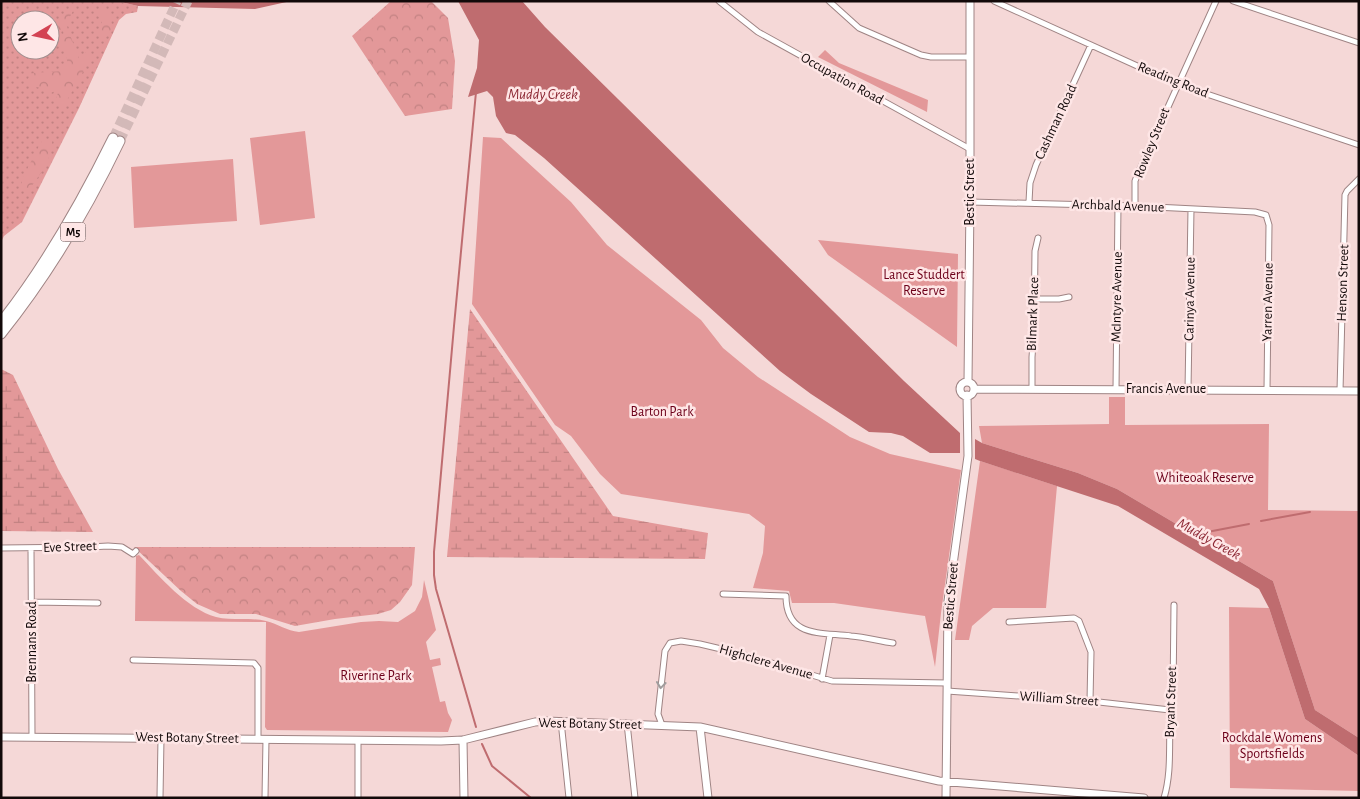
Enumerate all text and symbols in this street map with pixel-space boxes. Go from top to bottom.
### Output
north arrow [10,10,60,60]
text: N [15,31,31,43]
street label: Occupation Road [798,50,886,108]
street label: Reading Road [1136,59,1210,101]
street label: Cashman Road [1033,82,1079,162]
water label: Muddy Creek [508,87,578,102]
street label: Rowley Street [1132,105,1173,180]
street label: Bestic Street [963,158,977,226]
street label: Archbald Avenue [1071,197,1165,215]
road number: M5 [60,222,86,242]
street label: Henson Street [1335,244,1351,322]
street label: McIntyre Avenue [1109,251,1125,343]
street label: Carinya Avenue [1182,257,1198,341]
street label: Yarren Avenue [1260,263,1276,341]
park label: Lance Studdert Reserve [883,268,965,298]
street label: Bilmark Place [1025,277,1041,351]
street label: Francis Avenue [1126,382,1206,396]
park label: Barton Park [630,405,694,419]
park label: Whiteoak Reserve [1156,471,1254,485]
water label: Muddy Creek [1175,515,1243,563]
street label: Eve Street [43,539,98,555]
street label: Bestic Street [941,561,961,630]
street label: Brennans Road [25,601,39,683]
street label: Highclere Avenue [718,642,814,682]
street label: Bryant Street [1163,666,1179,738]
park label: Riverine Park [340,669,412,683]
one-way arrow [656,682,667,690]
street label: William Street [1019,689,1099,709]
street label: West Botany Street [538,716,642,732]
street label: West Botany Street [135,730,239,746]
park label: Rockdale Womens Sportsfields [1222,731,1322,761]

